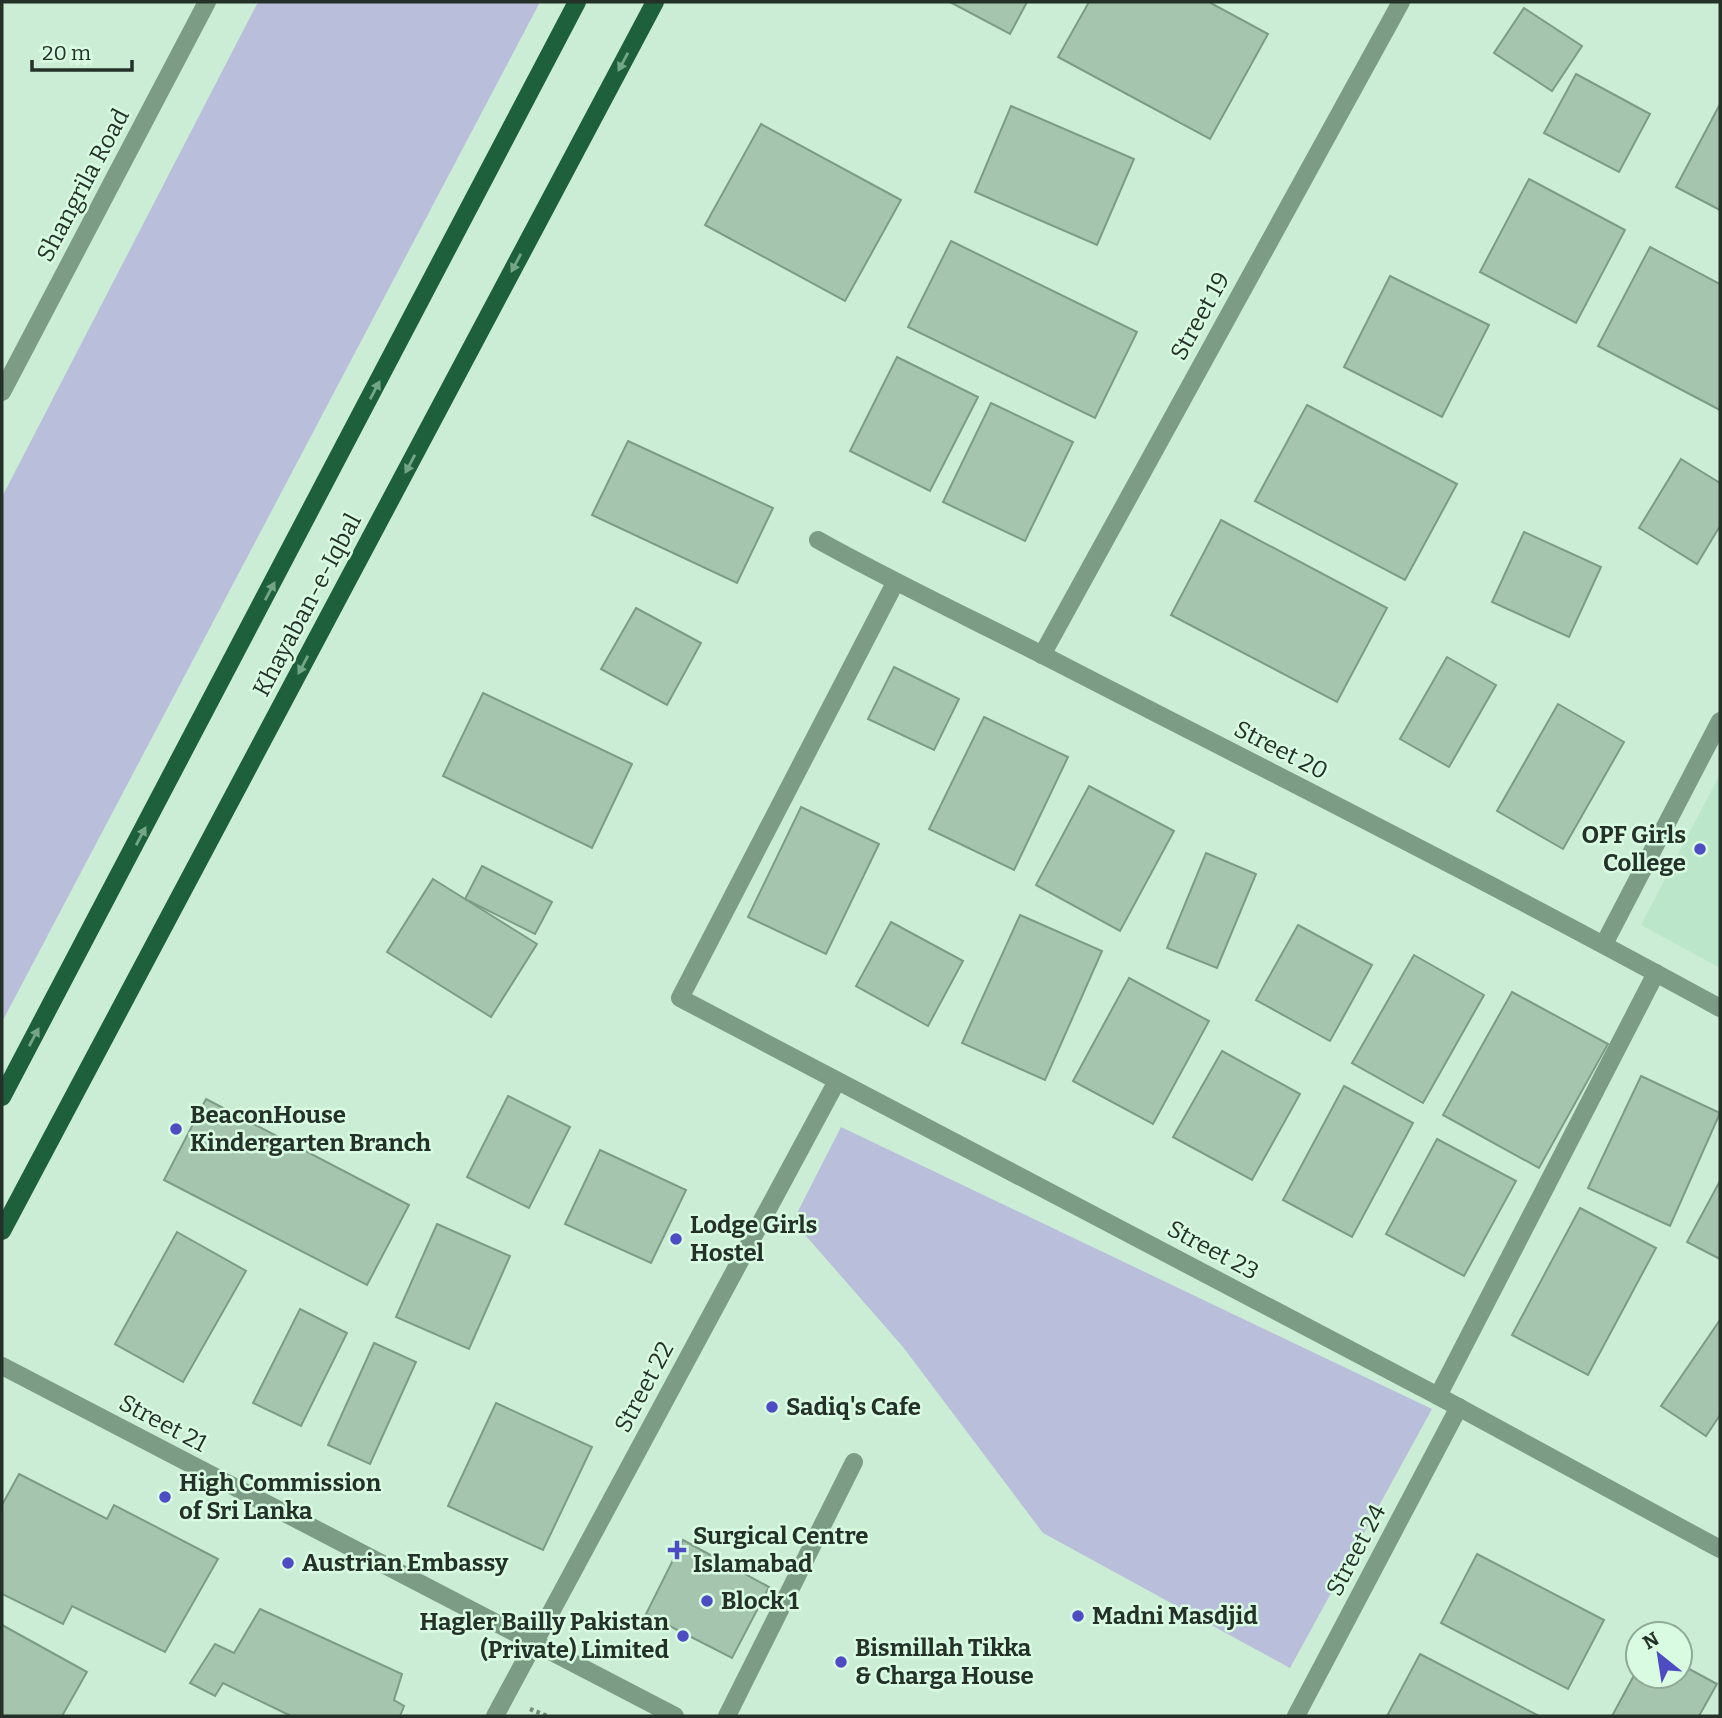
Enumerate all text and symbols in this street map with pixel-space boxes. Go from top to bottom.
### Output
scale bar [32,28,131,72]
text: 20 m [42,40,91,66]
one-way arrow [618,52,629,72]
street label: Shangrila Road [31,104,135,266]
one-way arrow [511,253,522,273]
street label: Street 19 [1164,267,1236,365]
one-way arrow [369,380,381,399]
one-way arrow [404,454,415,474]
street label: Khayaban-e-Iqbal [247,509,367,701]
one-way arrow [264,581,275,601]
one-way arrow [297,655,309,674]
street label: Street 20 [1230,715,1332,785]
place label: OPF Girls College [1581,821,1686,877]
one-way arrow [135,826,146,846]
marker: OPF Girls College [1692,841,1708,857]
one-way arrow [28,1027,40,1046]
place label: BeaconHouse Kindergarten Branch [190,1101,431,1157]
marker: BeaconHouse Kindergarten Branch [168,1121,184,1137]
place label: Lodge Girls Hostel [690,1211,818,1267]
street label: Street 23 [1163,1214,1263,1286]
marker: Lodge Girls Hostel [668,1231,684,1247]
street label: Street 22 [608,1337,680,1437]
street label: Street 21 [114,1388,212,1458]
place label: Sadiq's Cafe [786,1393,921,1421]
marker: Sadiq's Cafe [764,1399,780,1415]
place label: High Commission of Sri Lanka [179,1469,382,1525]
marker: High Commission of Sri Lanka [157,1489,173,1505]
street label: Street 24 [1320,1499,1392,1601]
place label: Surgical Centre Islamabad [693,1522,868,1578]
marker: Surgical Centre Islamabad [667,1540,687,1560]
place label: Austrian Embassy [302,1549,509,1577]
marker: Austrian Embassy [280,1555,296,1571]
place label: Block 1 [721,1587,799,1615]
marker: Block 1 [699,1593,715,1609]
place label: Madni Masdjid [1092,1602,1258,1630]
place label: Hagler Bailly Pakistan (Private) Limited [419,1608,670,1664]
marker: Madni Masdjid [1070,1608,1086,1624]
north arrow [1624,1620,1694,1690]
text: N [1639,1627,1663,1654]
marker: Hagler Bailly Pakistan (Private) Limited [675,1628,691,1644]
place label: Bismillah Tikka & Charga House [855,1634,1034,1690]
marker: Bismillah Tikka & Charga House [833,1654,849,1670]

